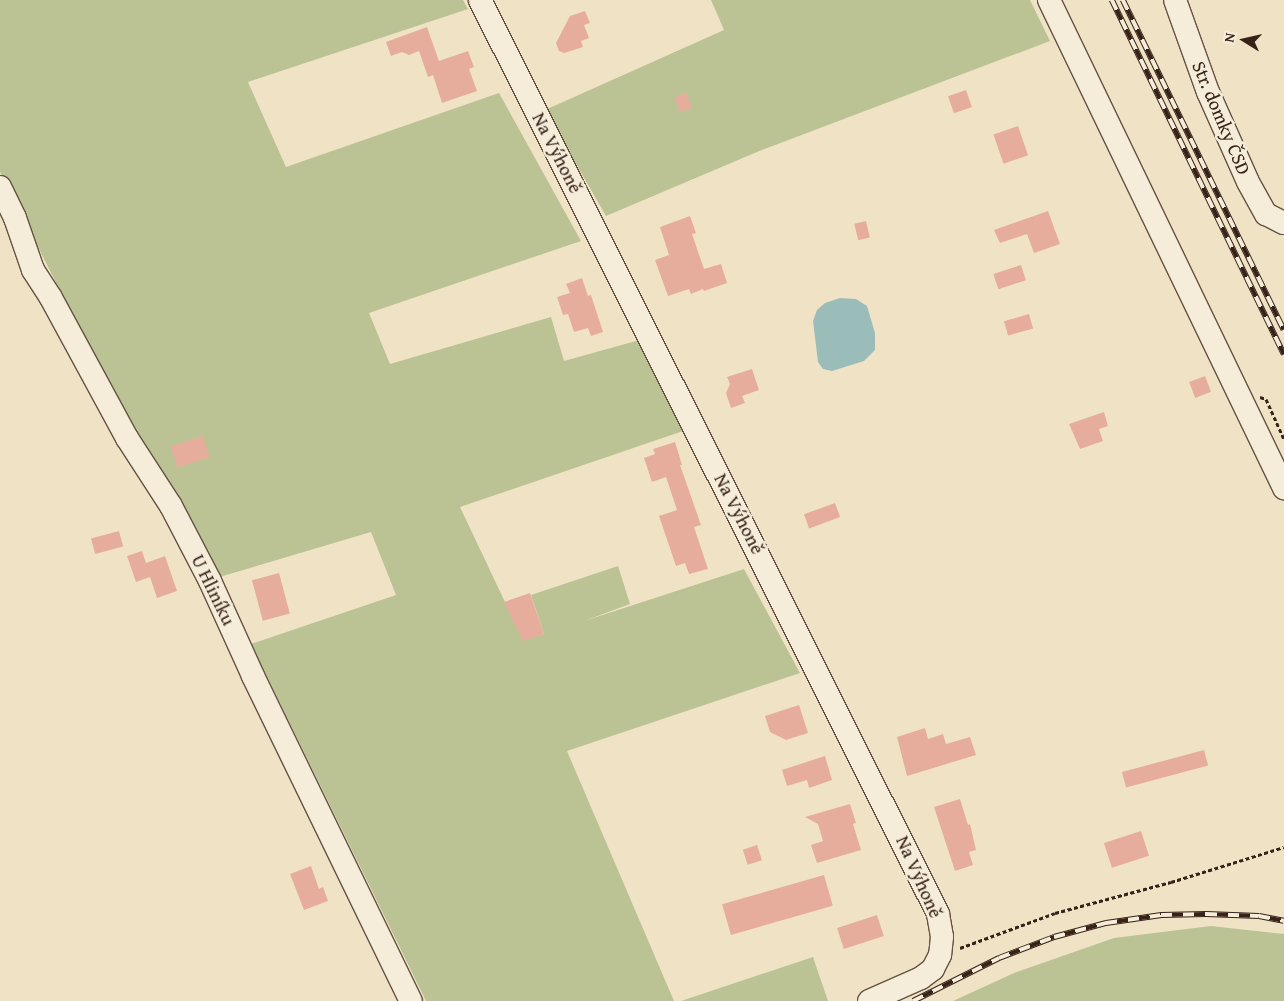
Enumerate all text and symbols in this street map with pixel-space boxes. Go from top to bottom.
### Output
north arrow [1219,15,1269,65]
text: N [1219,31,1240,44]
street label: Str. domky ČSD [1187,58,1255,178]
street label: Na Výhoně [527,109,587,197]
street label: Na Výhoně [709,470,769,558]
street label: U Hliníku [186,551,240,629]
street label: Na Výhoně [891,832,947,922]

